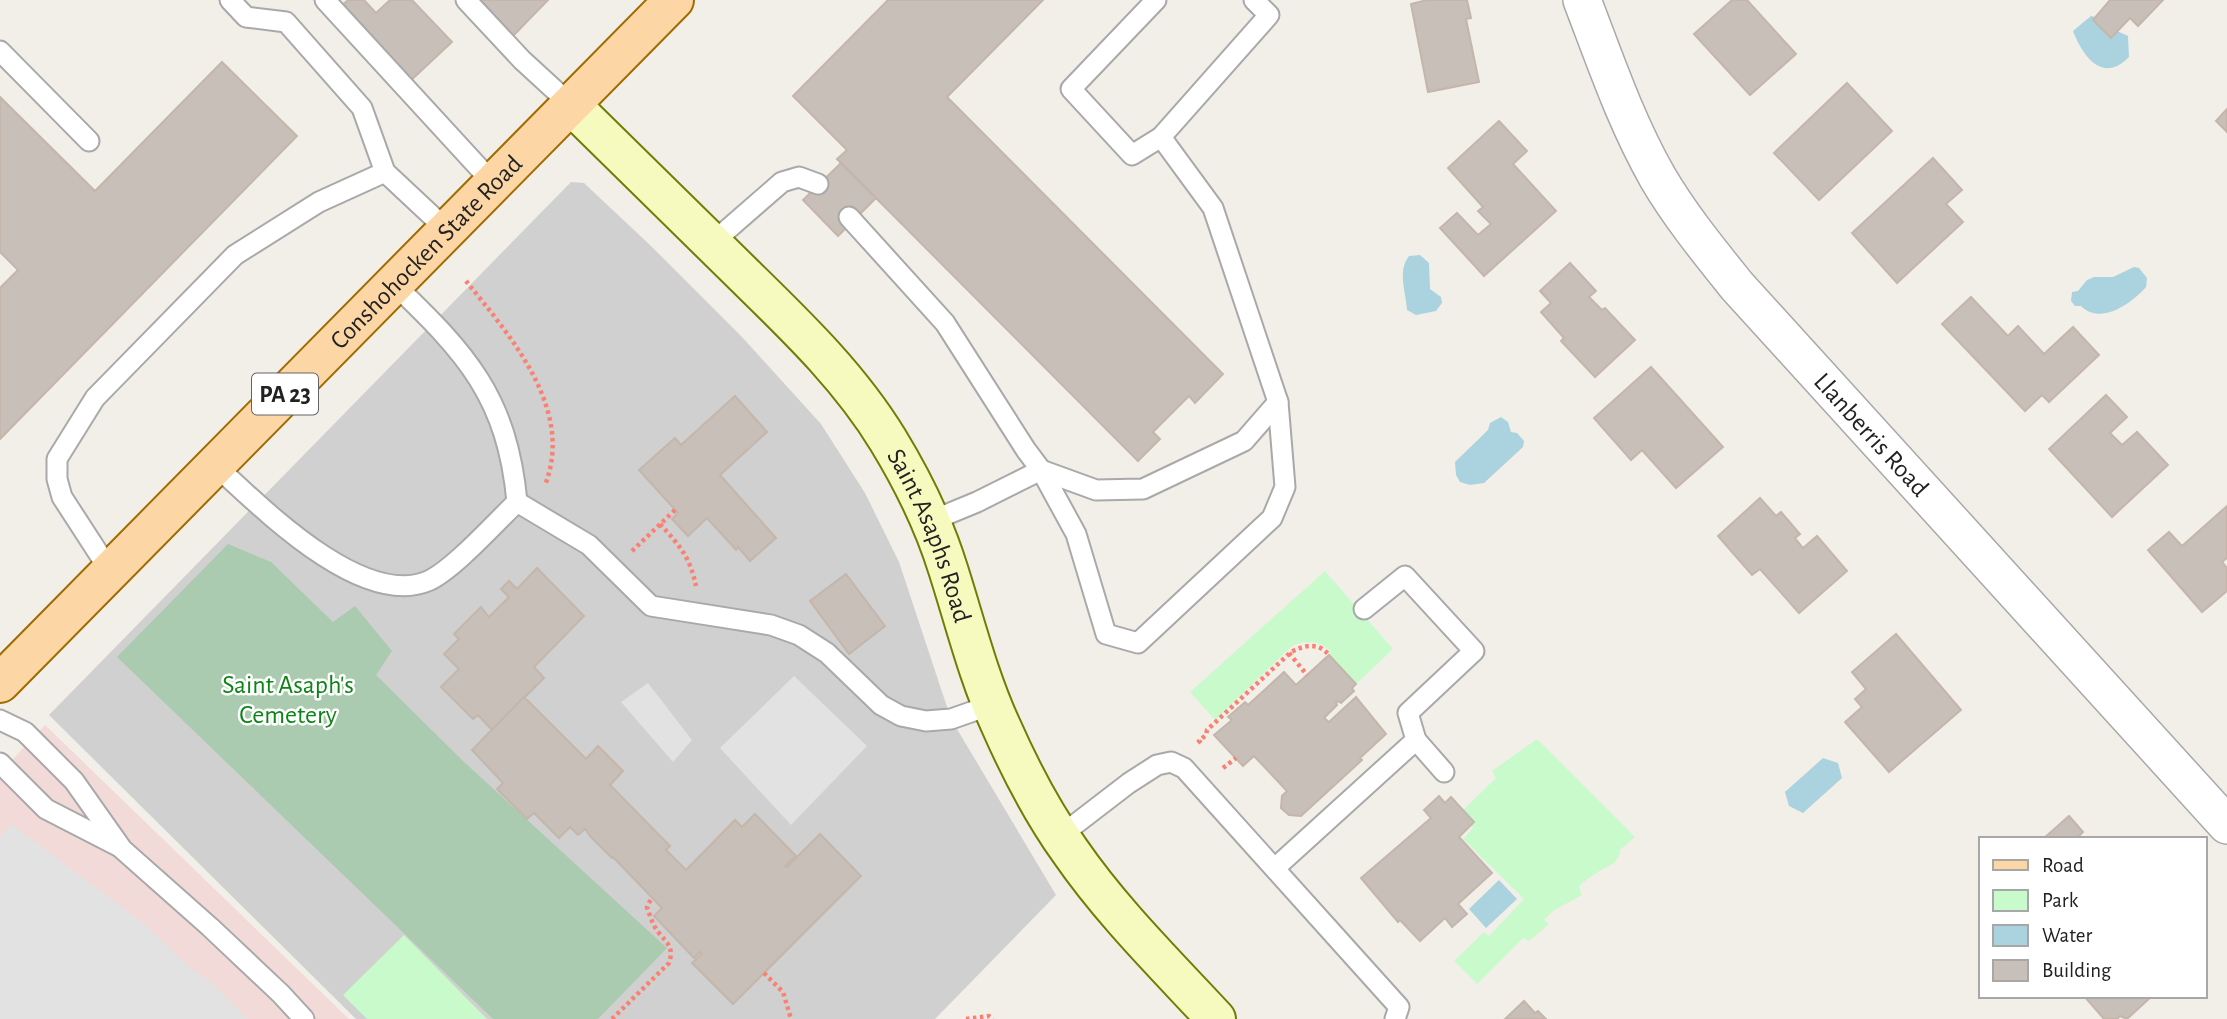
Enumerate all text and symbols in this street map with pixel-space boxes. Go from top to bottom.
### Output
street label: Conshohocken State Road [325,150,527,354]
street label: Llanberris Road [1809,368,1933,502]
road number: PA 23 [252,374,318,414]
street label: Saint Asaphs Road [882,445,975,626]
park label: Saint Asaph's Cemetery [222,672,354,728]
legend [1979,837,2206,998]
text: Road [2042,855,2084,876]
text: Park [2042,890,2079,911]
text: Water [2042,925,2092,946]
text: Building [2042,960,2112,981]

